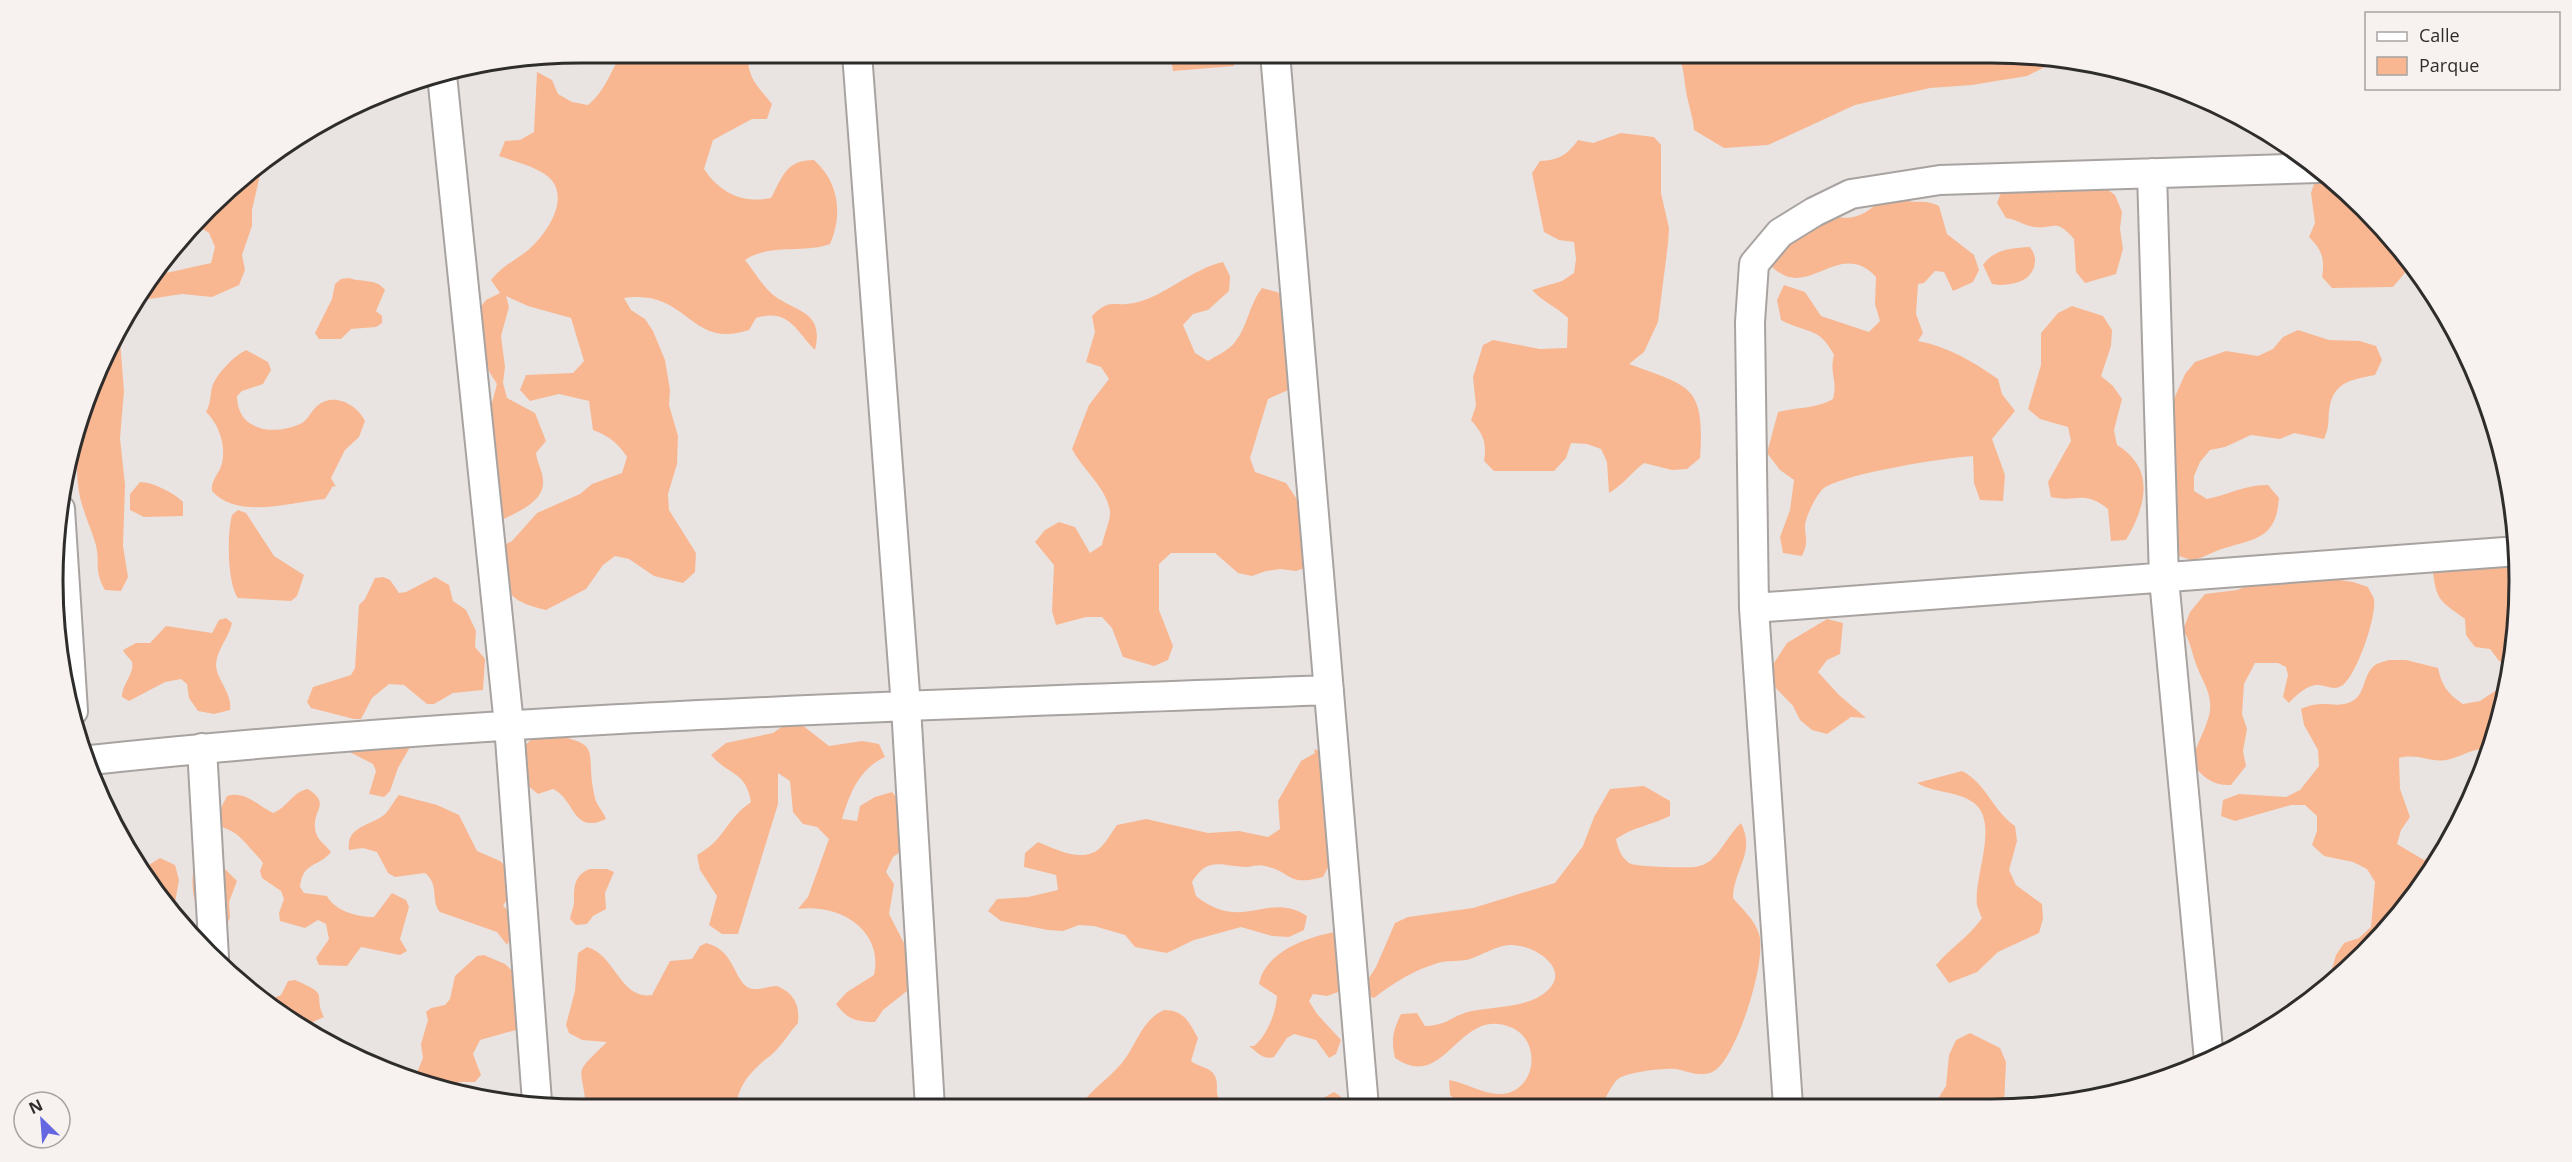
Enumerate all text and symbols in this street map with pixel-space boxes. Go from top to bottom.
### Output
legend [2365,12,2560,90]
text: Calle [2419,23,2460,47]
text: Parque [2419,53,2479,77]
north arrow [12,1090,72,1150]
text: N [25,1094,46,1119]

